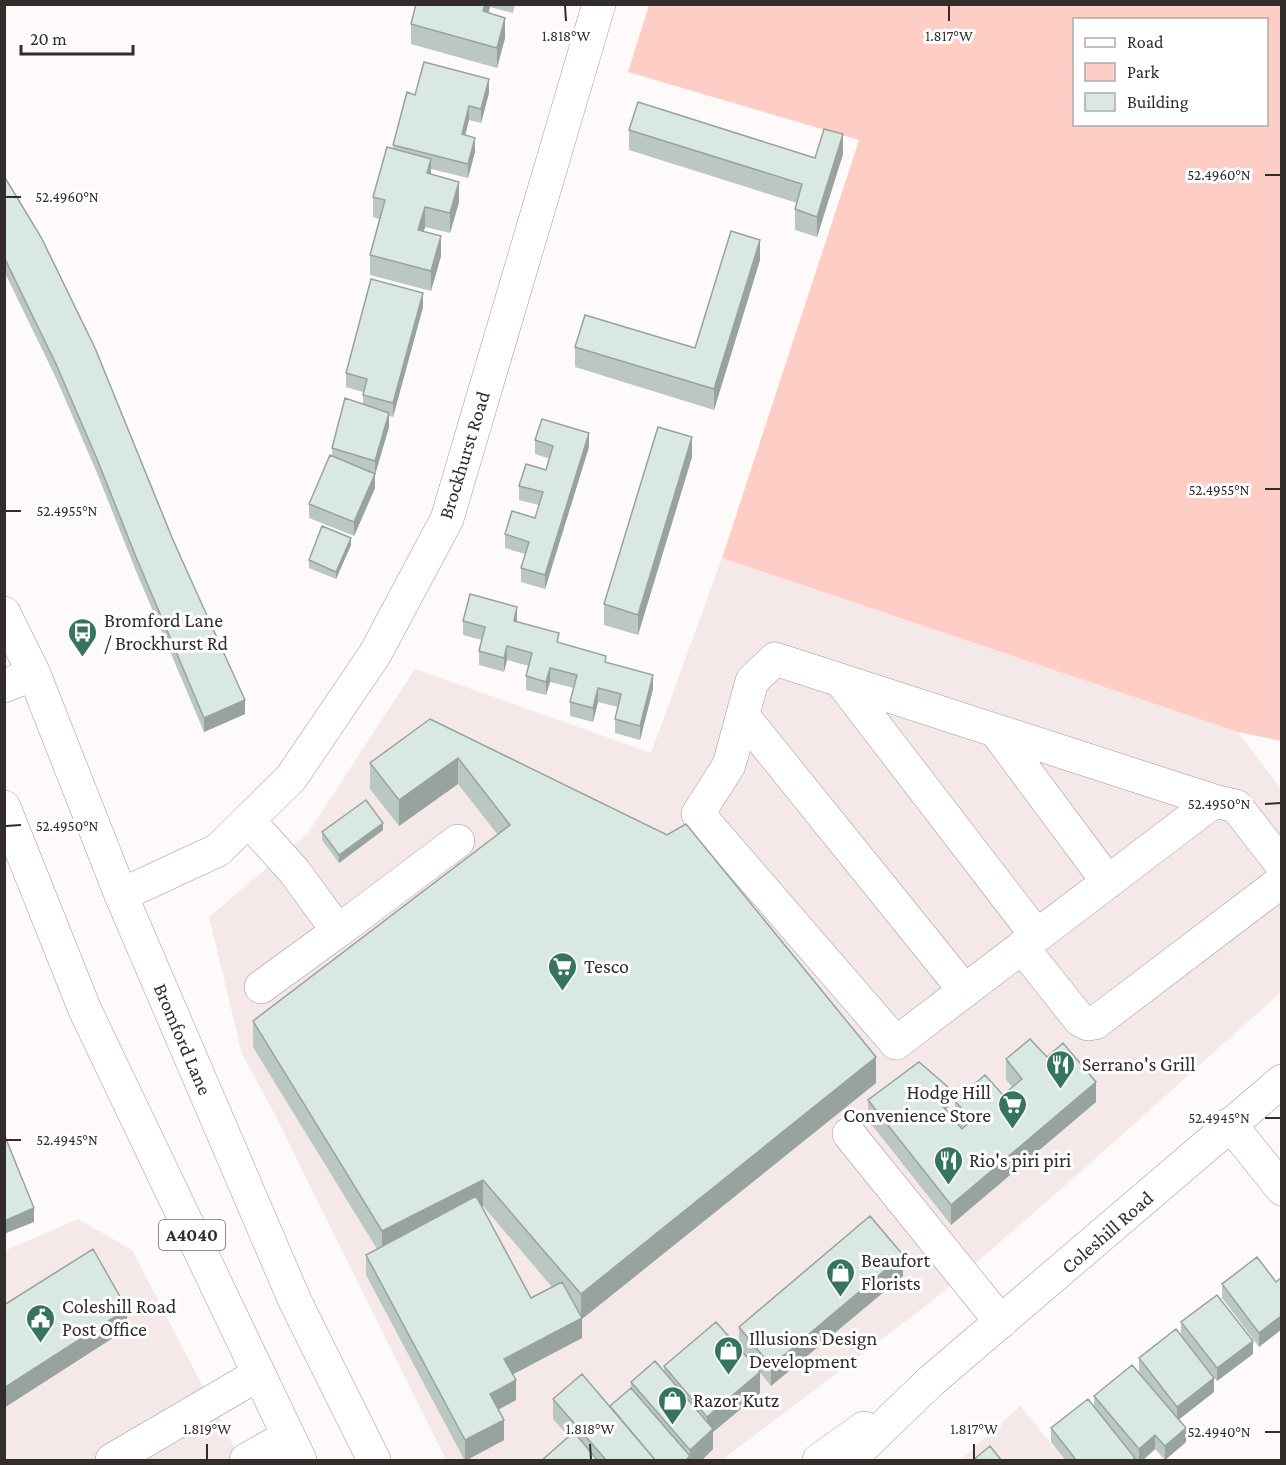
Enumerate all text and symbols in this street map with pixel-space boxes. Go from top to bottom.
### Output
scale bar [21,18,134,56]
legend [1073,18,1268,126]
text: 1.818°W [542,28,590,44]
text: 1.817°W [925,28,973,44]
text: 20 m [30,29,67,49]
text: Road [1127,32,1164,52]
text: Park [1127,62,1159,82]
text: Building [1127,92,1189,112]
text: 52.4960°N [1187,167,1251,183]
text: 52.4960°N [35,189,99,205]
street label: Brockhurst Road [434,388,494,522]
text: 52.4955°N [1189,482,1250,498]
text: 52.4955°N [37,503,98,519]
place label: Bromford Lane / Brockhurst Rd [104,609,229,654]
bus stop icon: Bromford Lane / Brockhurst Rd [67,616,99,658]
text: 52.4950°N [1188,796,1250,812]
text: 52.4950°N [36,818,98,834]
supermarket icon: Tesco [547,950,579,992]
place label: Tesco [584,955,629,977]
street label: Bromford Lane [150,980,216,1098]
restaurant icon: Serrano's Grill [1045,1048,1077,1090]
place label: Serrano's Grill [1082,1053,1196,1075]
place label: Hodge Hill Convenience Store [843,1081,991,1126]
supermarket icon: Hodge Hill Convenience Store [996,1088,1028,1130]
text: 52.4945°N [1188,1110,1250,1126]
text: 52.4945°N [36,1132,98,1148]
restaurant icon: Rio's piri piri [932,1144,964,1186]
place label: Rio's piri piri [969,1149,1071,1172]
street label: Coleshill Road [1057,1186,1158,1278]
road number: A4040 [159,1220,225,1250]
place label: Beaufort Florists [861,1249,930,1294]
shop icon: Beaufort Florists [824,1256,856,1298]
place label: Coleshill Road Post Office [62,1295,177,1340]
public building icon: Coleshill Road Post Office [25,1302,57,1344]
place label: Illusions Design Development [749,1327,877,1373]
shop icon: Illusions Design Development [712,1334,744,1376]
shop icon: Razor Kutz [656,1384,688,1426]
place label: Razor Kutz [693,1389,779,1411]
text: 1.819°W [183,1421,231,1437]
text: 1.818°W [566,1421,614,1437]
text: 1.817°W [950,1421,998,1437]
text: 52.4940°N [1187,1424,1251,1440]

